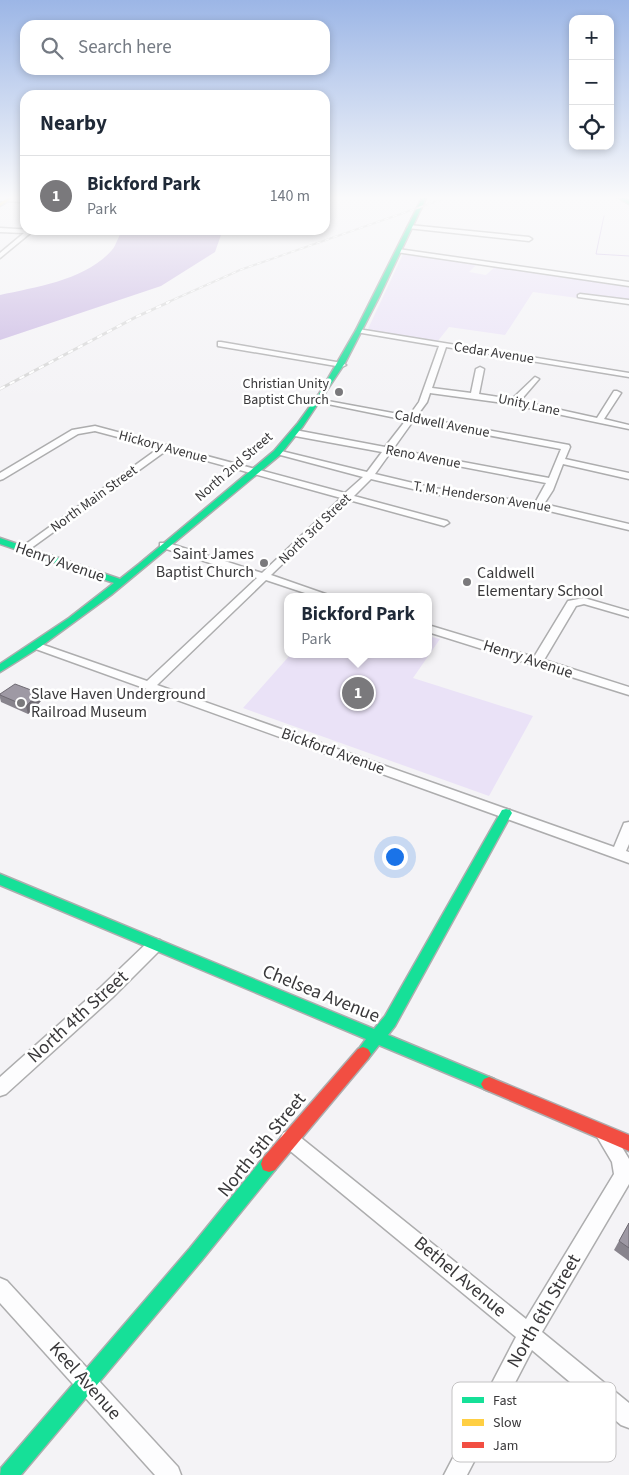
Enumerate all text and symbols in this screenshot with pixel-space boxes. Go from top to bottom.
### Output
map controls [569,15,614,150]
button: + [569,15,614,60]
search box [20,20,330,75]
icon: search [38,34,66,62]
text: Search here [78,34,172,61]
button: − [569,60,614,105]
button: locate [569,105,614,150]
text: Nearby [40,108,107,138]
text: Bickford Park [87,171,201,198]
text: 1 [52,185,60,207]
text: 140 m [270,185,310,207]
text: Park [87,198,117,220]
street label: Cedar Avenue [453,337,535,369]
place label: Christian Unity Baptist Church [242,374,329,410]
marker: Christian Unity Baptist Church [333,386,345,398]
street label: Unity Lane [496,389,562,421]
street label: Caldwell Avenue [393,405,491,443]
street label: Hickory Avenue [116,426,210,468]
street label: North 2nd Street [191,427,277,506]
street label: Reno Avenue [384,440,462,474]
street label: North Main Street [47,461,142,537]
street label: T. M. Henderson Avenue [412,476,552,518]
street label: North 3rd Street [274,489,356,569]
street label: Henry Avenue [12,536,108,588]
place label: Saint James Baptist Church [156,543,254,583]
marker: Saint James Baptist Church [258,557,270,569]
place label: Caldwell Elementary School [477,562,603,602]
marker: Caldwell Elementary School [461,576,473,588]
popup [284,593,432,658]
text: Bickford Park [301,601,415,628]
text: Park [301,628,331,650]
street label: Henry Avenue [480,634,576,684]
pin: 1 [342,674,374,712]
place label: Slave Haven Underground Railroad Museum [31,683,206,723]
marker: Slave Haven Underground Railroad Museum [15,697,27,709]
street label: Bickford Avenue [278,722,388,780]
your location [382,844,408,870]
street label: Chelsea Avenue [258,958,384,1030]
street label: North 4th Street [22,964,135,1070]
street label: North 5th Street [211,1087,313,1203]
street label: Bethel Avenue [408,1230,512,1324]
street label: North 6th Street [500,1249,588,1373]
street label: Keel Avenue [43,1336,127,1426]
legend [452,1382,616,1462]
text: Fast [493,1391,517,1411]
text: Slow [493,1413,522,1433]
text: Jam [493,1436,518,1456]

